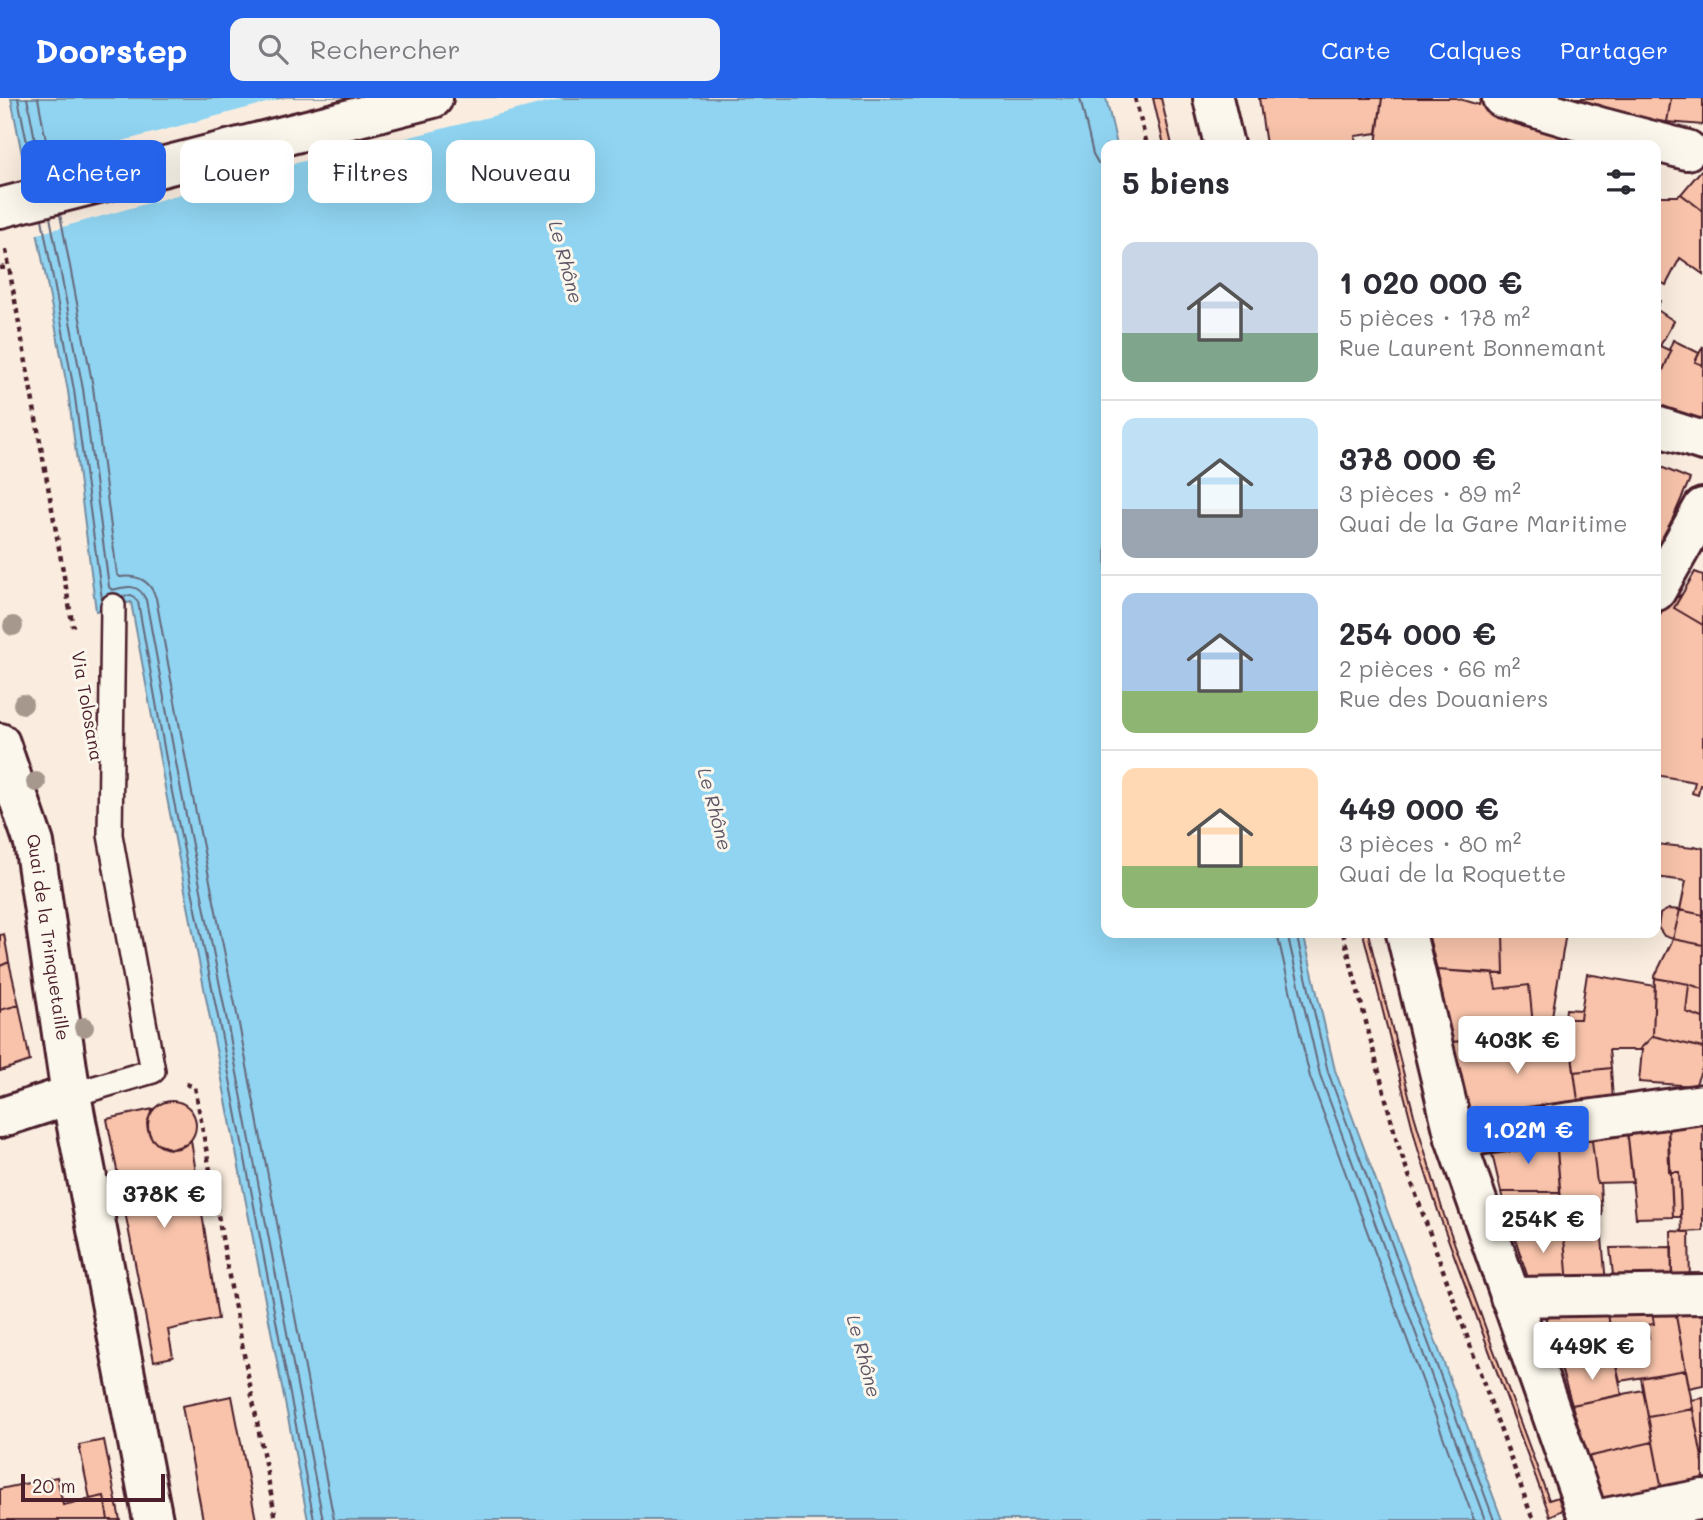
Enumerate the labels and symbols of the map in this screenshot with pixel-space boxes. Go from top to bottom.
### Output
water label: Le Rhône [544,218,589,306]
street label: Via Tolosana [67,649,109,763]
water label: Le Rhône [693,765,738,853]
street label: Quai de la Trinquetaille [21,831,76,1042]
pin: 403K € [1460,1016,1574,1076]
pin: 1.02M € [1463,1107,1593,1166]
pin: 378K € [107,1170,221,1230]
pin: 254K € [1486,1196,1600,1255]
water label: Le Rhône [842,1312,887,1400]
pin: 449K € [1535,1322,1649,1382]
scale bar [21,1471,164,1503]

